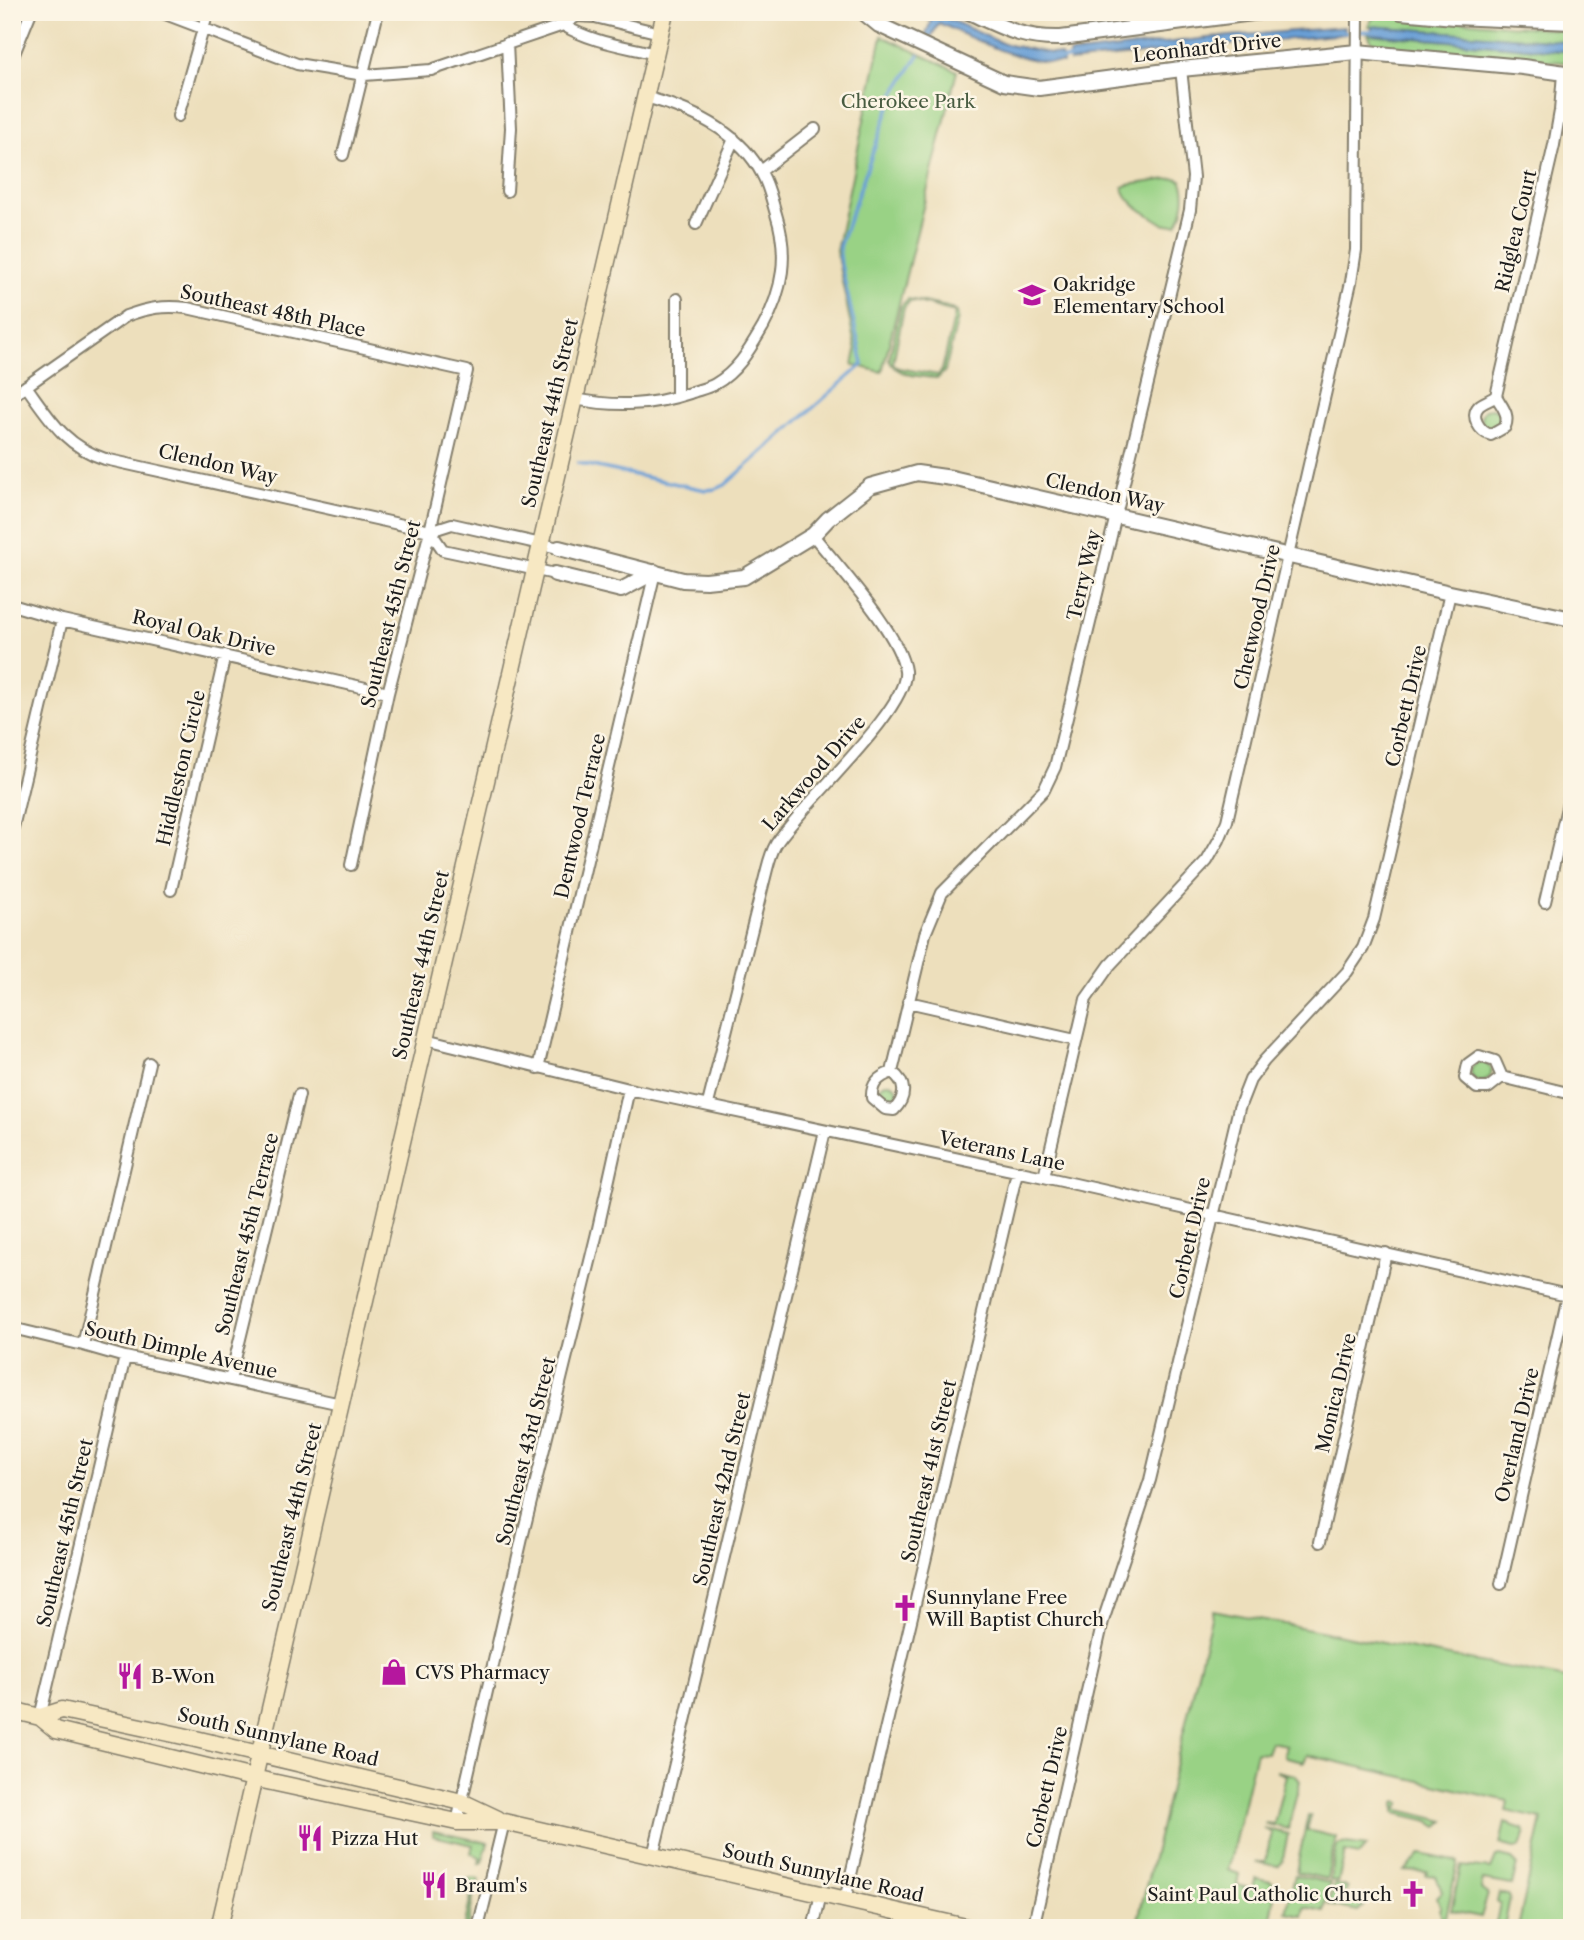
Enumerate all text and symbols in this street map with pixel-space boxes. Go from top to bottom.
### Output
street label: Leonhardt Drive [1132,29,1282,67]
park label: Cherokee Park [841,90,976,113]
street label: Ridglea Court [1491,167,1541,295]
place label: Oakridge Elementary School [1053,273,1225,318]
street label: Southeast 48th Place [178,280,368,342]
school or university icon: Oakridge Elementary School [1017,280,1047,310]
street label: Southeast 44th Street [517,316,583,510]
street label: Clendon Way [156,439,280,489]
street label: Clendon Way [1043,468,1167,518]
street label: Southeast 45th Street [357,517,426,710]
street label: Terry Way [1062,527,1106,623]
street label: Chetwood Drive [1229,542,1285,692]
street label: Royal Oak Drive [130,605,278,661]
street label: Corbett Drive [1381,643,1431,769]
street label: Hiddleston Circle [152,688,210,848]
street label: Larkwood Drive [758,711,870,835]
street label: Dentwood Terrace [550,731,610,901]
street label: Southeast 44th Street [388,868,454,1062]
street label: Veterans Lane [936,1126,1067,1176]
street label: Southeast 45th Terrace [211,1130,283,1338]
street label: Corbett Drive [1165,1175,1215,1301]
street label: South Dimple Avenue [82,1317,280,1383]
street label: Monica Drive [1311,1331,1361,1455]
street label: Southeast 43rd Street [491,1354,561,1548]
street label: Overland Drive [1490,1365,1544,1505]
street label: Southeast 41st Street [897,1377,961,1565]
street label: Southeast 42nd Street [688,1390,756,1588]
street label: Southeast 44th Street [257,1420,327,1614]
street label: Southeast 45th Street [32,1436,98,1629]
place label: Sunnylane Free Will Baptist Church [925,1586,1104,1631]
church icon: Sunnylane Free Will Baptist Church [890,1593,920,1623]
shop icon: CVS Pharmacy [379,1657,409,1687]
restaurant icon: B-Won [115,1661,145,1691]
place label: CVS Pharmacy [415,1661,550,1684]
place label: B-Won [151,1665,215,1688]
street label: South Sunnylane Road [175,1703,381,1771]
street label: Corbett Drive [1022,1724,1072,1850]
restaurant icon: Pizza Hut [295,1823,325,1853]
place label: Pizza Hut [331,1827,418,1850]
street label: South Sunnylane Road [720,1839,926,1907]
restaurant icon: Braum's [419,1870,449,1900]
place label: Braum's [455,1874,528,1897]
church icon: Saint Paul Catholic Church [1398,1879,1428,1909]
place label: Saint Paul Catholic Church [1147,1883,1392,1906]

